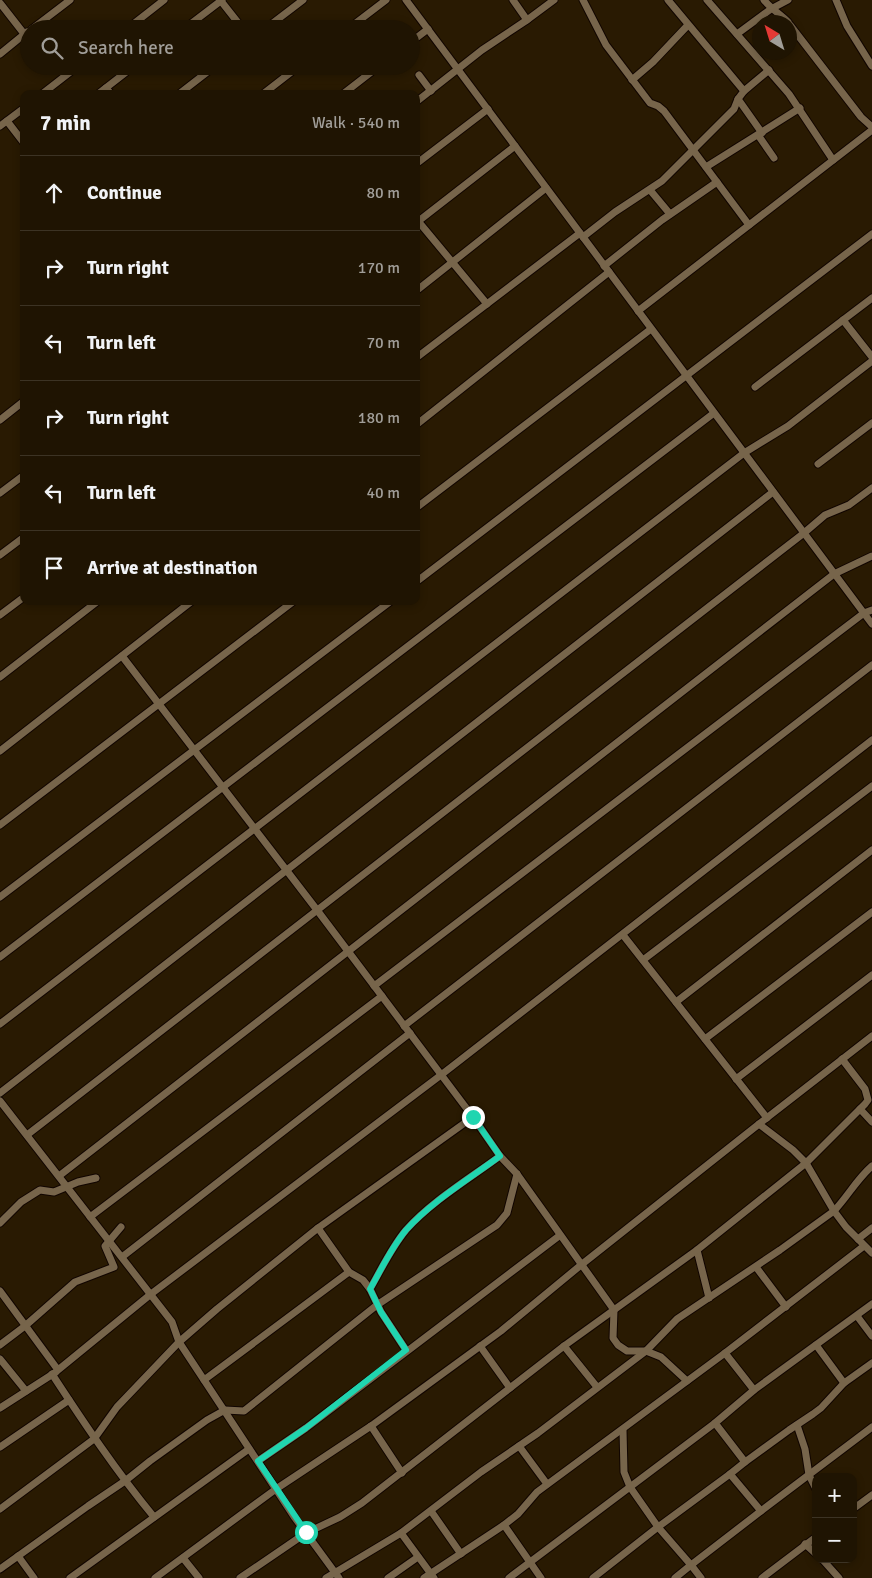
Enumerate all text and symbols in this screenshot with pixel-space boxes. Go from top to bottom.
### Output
north arrow [752,15,797,60]
search box [20,20,420,75]
icon: search [38,34,66,62]
text: Search here [78,36,174,60]
text: 7 min [40,110,91,136]
text: Walk · 540 m [312,113,400,133]
icon: ahead [40,179,68,207]
text: Continue [87,181,162,205]
text: 80 m [366,183,400,203]
icon: right [40,254,68,282]
text: Turn right [87,256,169,280]
text: 170 m [358,258,400,278]
icon: left [40,329,68,357]
text: Turn left [87,331,156,355]
text: 70 m [366,333,400,353]
icon: right [40,404,68,432]
text: Turn right [87,406,169,430]
text: 180 m [358,408,400,428]
icon: left [40,479,68,507]
text: Turn left [87,481,156,505]
text: 40 m [366,483,400,503]
icon: arrive [40,554,68,582]
text: Arrive at destination [87,556,258,580]
route end [462,1106,485,1129]
map controls [812,1473,857,1563]
button: + [812,1473,857,1518]
button: − [812,1518,857,1563]
route start [295,1521,318,1544]

